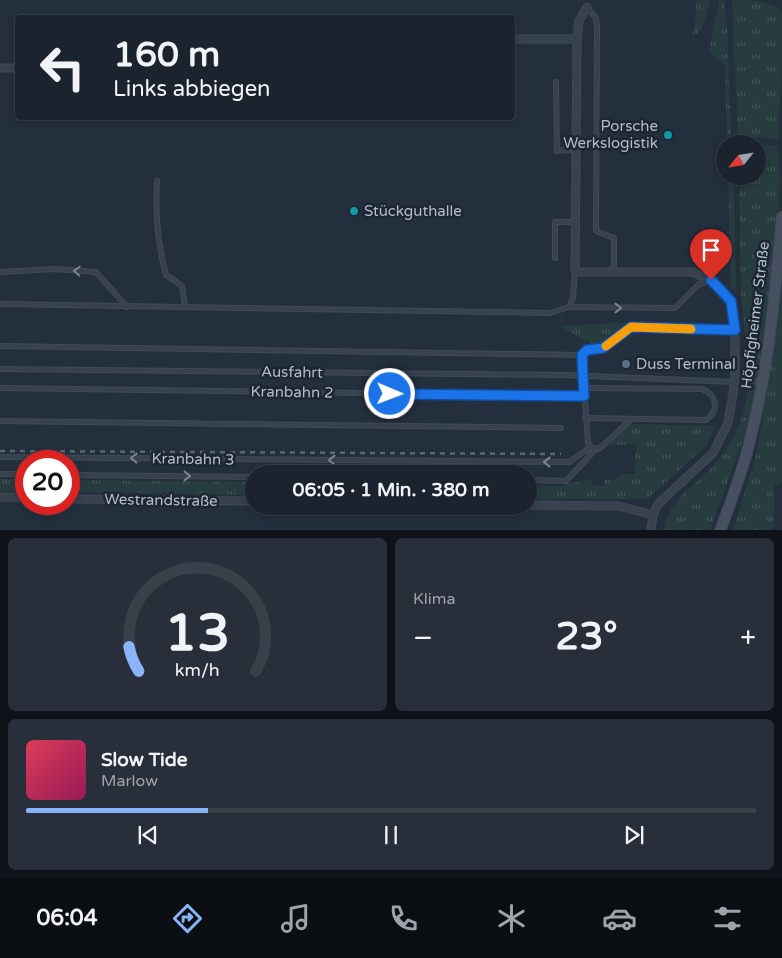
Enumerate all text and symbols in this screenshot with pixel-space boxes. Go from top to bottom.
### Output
text: 160 m [113,34,220,76]
icon: left [30,35,95,100]
text: Links abbiegen [113,76,271,102]
place label: Porsche Werkslogistik [563,117,658,152]
marker: Porsche Werkslogistik [662,129,674,141]
north arrow [716,135,766,185]
map controls [716,135,766,185]
place label: Stückguthalle [364,202,462,220]
marker: Stückguthalle [348,205,360,217]
pin [690,229,732,280]
icon: arrive [697,236,725,264]
street label: Höpfigheimer Straße [737,240,773,390]
one-way arrow [73,265,81,276]
one-way arrow [614,302,622,313]
place label: Duss Terminal [636,355,736,373]
marker: Duss Terminal [620,358,632,370]
street label: Ausfahrt [261,362,323,382]
position arrow [363,367,415,419]
street label: Kranbahn 2 [250,382,334,402]
street label: Kranbahn 3 [151,449,235,469]
speed limit sign: 20 [15,450,80,515]
one-way arrow [130,453,138,463]
one-way arrow [328,455,336,465]
one-way arrow [543,457,550,467]
one-way arrow [184,471,192,481]
text: 06:05 · 1 Min. · 380 m [293,479,489,501]
street label: Westrandstraße [104,490,218,510]
text: Klima [413,589,455,609]
text: 13 [165,602,230,665]
text: 23° [556,614,618,660]
text: − [413,621,433,655]
text: + [740,621,756,655]
text: km/h [175,660,220,681]
text: Slow Tide [101,749,188,771]
text: Marlow [101,771,158,791]
icon: previous [134,821,162,849]
icon: pause [377,821,405,849]
icon: next [620,821,648,849]
icon: directions [170,901,205,936]
icon: music [278,901,313,936]
icon: phone [386,901,421,936]
icon: climate [494,901,529,936]
icon: car [602,901,637,936]
icon: filters [710,901,745,936]
text: 06:04 [37,905,97,931]

